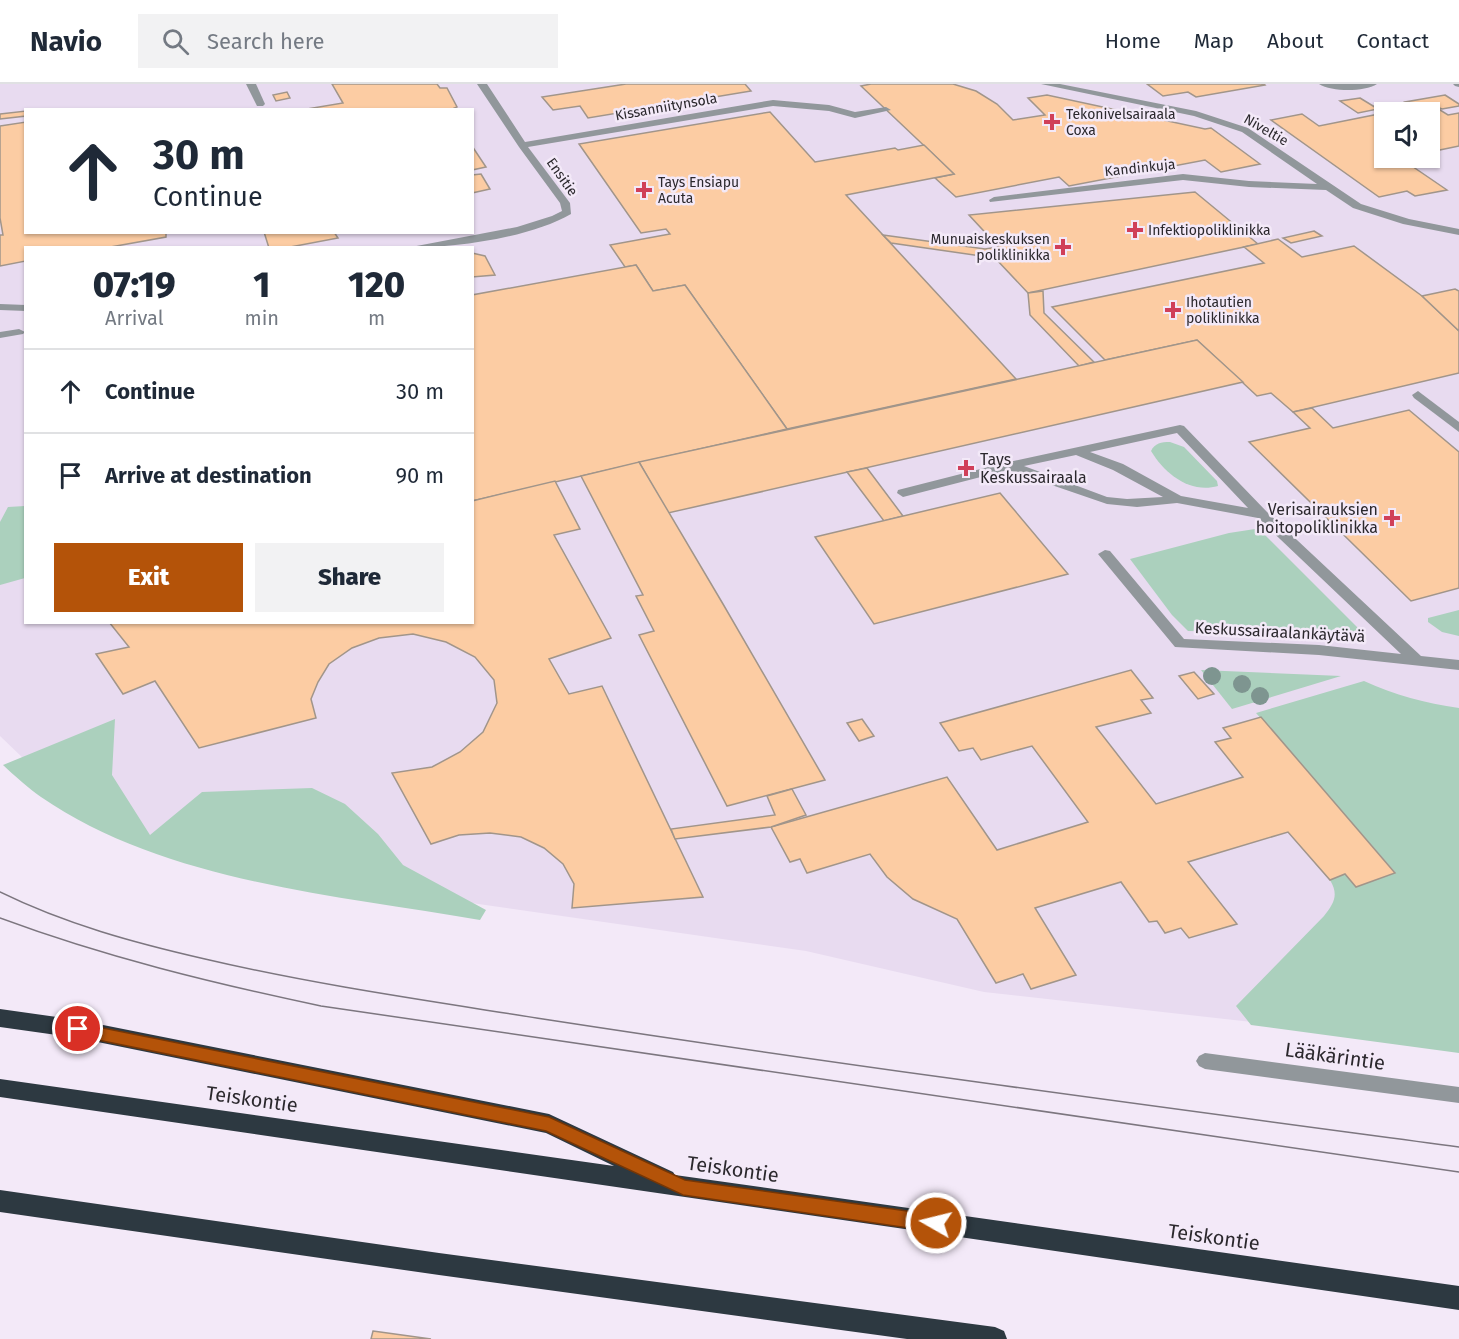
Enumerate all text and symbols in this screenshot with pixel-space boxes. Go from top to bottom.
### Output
search box [138,14,558,68]
text: Navio [30,25,102,58]
icon: search [159,25,192,58]
text: Search here [207,28,325,55]
text: Home [1105,28,1161,54]
text: Map [1194,28,1234,54]
text: About [1267,28,1324,54]
text: Contact [1357,28,1429,54]
street label: Kissanniitynsola [614,90,718,124]
map controls [1374,102,1440,168]
button: sound [1374,102,1440,168]
place label: Tekonivelsairaala Coxa [1066,106,1176,139]
street label: Niveltie [1241,110,1291,150]
marker: Tekonivelsairaala Coxa [1043,113,1061,131]
text: 30 m [153,130,245,180]
icon: ahead [54,132,132,210]
street label: Ensitie [543,155,581,199]
street label: Kandinkuja [1104,156,1176,180]
place label: Tays Ensiapu Acuta [658,174,739,207]
text: Continue [153,181,263,213]
marker: Tays Ensiapu Acuta [635,181,653,199]
marker: Infektiopoliklinikka [1126,221,1144,239]
place label: Infektiopoliklinikka [1148,222,1271,239]
place label: Munuaiskeskuksen poliklinikka [931,231,1050,264]
marker: Munuaiskeskuksen poliklinikka [1054,238,1072,256]
text: 07:19 [93,263,176,307]
text: 1 [253,263,270,307]
text: 120 [348,263,405,307]
place label: Ihotautien poliklinikka [1186,294,1260,327]
marker: Ihotautien poliklinikka [1164,301,1182,319]
text: Arrival [105,306,164,330]
text: min [245,306,279,330]
text: m [368,306,385,330]
icon: ahead [54,375,87,408]
text: Continue [105,378,195,405]
text: 30 m [396,378,444,405]
place label: Tays Keskussairaala [980,450,1087,487]
icon: arrive [54,459,87,492]
marker: Tays Keskussairaala [957,459,975,477]
text: Arrive at destination [105,462,312,489]
text: 90 m [395,462,444,489]
place label: Verisairauksien hoitopoliklinikka [1256,500,1378,537]
marker: Verisairauksien hoitopoliklinikka [1383,509,1401,527]
button: Exit [54,543,243,612]
button: Share [255,543,444,612]
street label: Keskussairaalankäytävä [1194,618,1366,646]
pin [52,1003,103,1054]
icon: arrive [61,1012,94,1045]
street label: Lääkärintie [1283,1037,1387,1075]
street label: Teiskontie [205,1081,299,1117]
street label: Teiskontie [686,1151,780,1187]
position arrow [904,1191,968,1255]
street label: Teiskontie [1167,1219,1261,1255]

